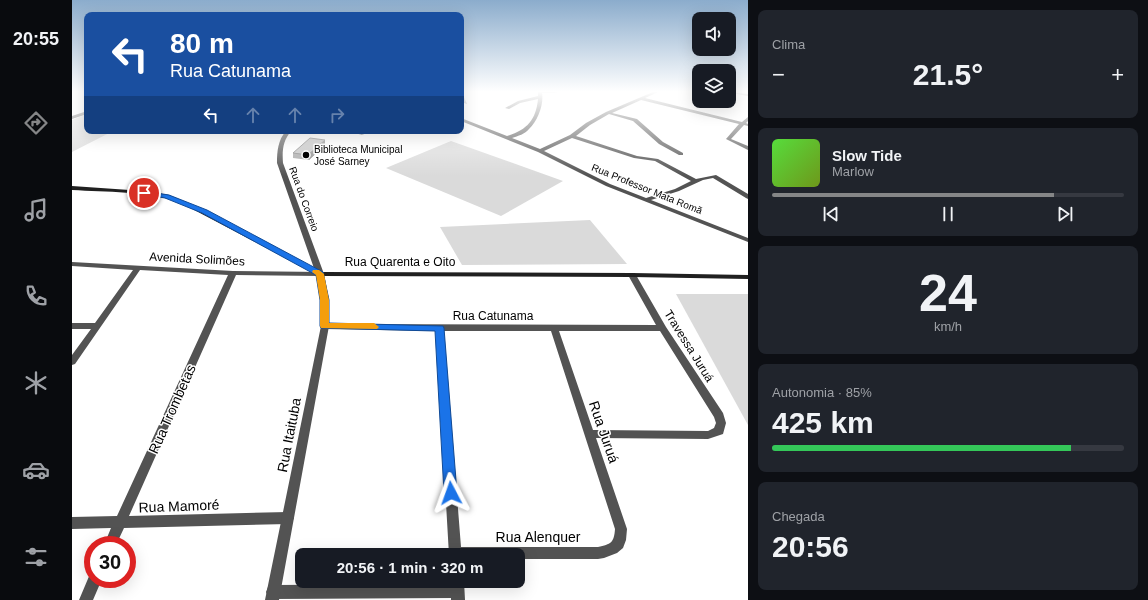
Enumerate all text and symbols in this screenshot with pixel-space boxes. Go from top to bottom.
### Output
map controls [692,12,736,108]
button: sound [692,12,736,56]
icon: left [104,28,156,80]
text: 80 m [170,28,234,59]
text: 20:55 [13,29,59,49]
text: Clima [772,37,805,52]
text: 21.5° [913,58,983,91]
text: Rua Catunama [170,61,291,81]
text: − [772,62,785,87]
text: + [1111,62,1124,87]
button: layers [692,64,736,108]
icon: left [200,104,222,126]
icon: ahead [242,104,264,126]
icon: ahead [284,104,306,126]
icon: right [326,104,348,126]
icon: directions [22,109,50,137]
place label: Biblioteca Municipal José Sarney [314,144,402,167]
text: Slow Tide [832,147,902,164]
marker: Biblioteca Municipal José Sarney [301,150,311,160]
street label: Rua Professor Mata Romã [590,162,704,216]
text: Marlow [832,164,874,179]
street label: Rua do Correio [287,165,321,233]
pin [127,176,161,210]
icon: arrive [133,182,155,204]
icon: music [22,196,50,224]
icon: previous [820,203,842,225]
icon: pause [937,203,959,225]
icon: next [1054,203,1076,225]
street label: Avenida Solimões [149,250,245,268]
street label: Rua Quarenta e Oito [345,255,456,269]
text: 24 [919,264,977,322]
icon: phone [22,282,50,310]
street label: Travessa Juruá [661,307,717,385]
street label: Rua Catunama [453,309,534,323]
text: km/h [934,319,962,334]
street label: Rua Trombetas [145,362,199,456]
icon: climate [22,369,50,397]
text: Autonomia · 85% [772,385,872,400]
street label: Rua Itaituba [274,396,304,474]
street label: Rua Juruá [586,399,622,465]
text: 425 km [772,406,874,439]
icon: car [22,456,50,484]
position arrow [430,472,472,514]
street label: Rua Mamoré [138,497,220,515]
text: Chegada [772,509,825,524]
street label: Rua Alenquer [496,529,581,545]
text: 20:56 [772,530,849,563]
speed limit sign: 30 [84,536,136,588]
icon: filters [22,543,50,571]
text: 20:56 · 1 min · 320 m [337,559,483,576]

